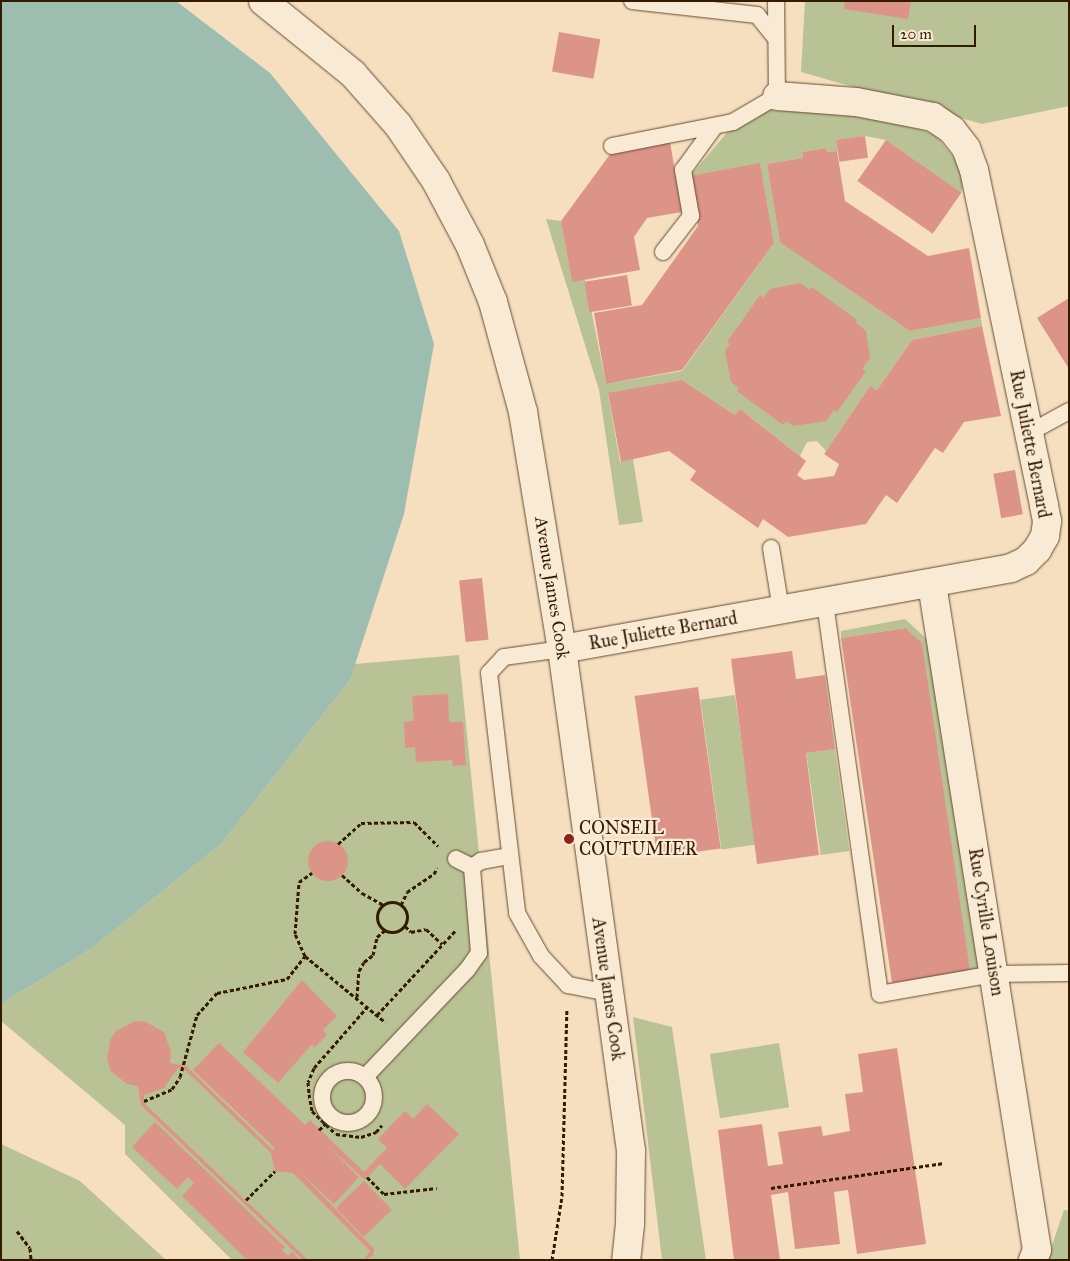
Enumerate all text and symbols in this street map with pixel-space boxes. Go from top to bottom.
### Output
scale bar [895,15,979,47]
text: 20 m [900,25,932,43]
street label: Rue Juliette Bernard [1005,368,1055,520]
street label: Avenue James Cook [530,515,574,661]
street label: Rue Juliette Bernard [587,607,739,655]
place label: CONSEIL COUTUMIER [579,818,697,861]
marker: CONSEIL COUTUMIER [563,833,575,845]
street label: Rue Cyrille Louison [964,846,1008,998]
street label: Avenue James Cook [587,916,629,1062]

